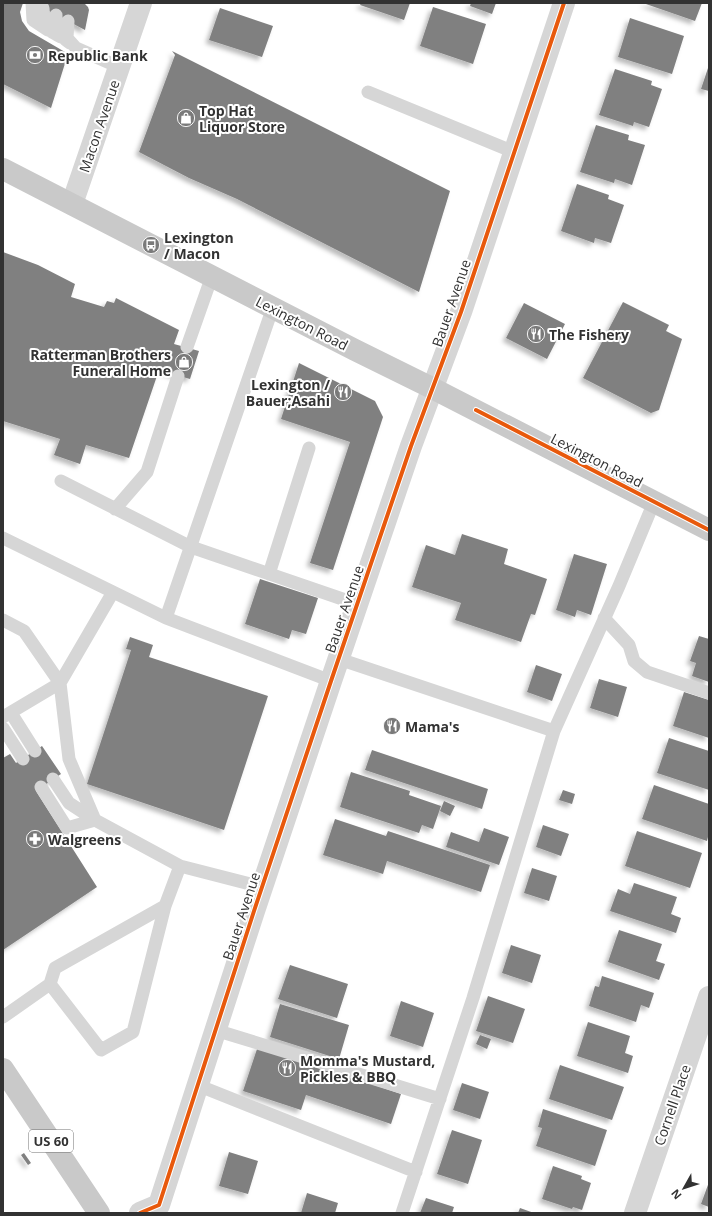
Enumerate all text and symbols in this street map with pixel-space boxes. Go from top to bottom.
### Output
bank icon: Republic Bank [25,45,45,65]
place label: Republic Bank [48,46,148,65]
street label: Macon Avenue [74,77,124,175]
place label: Top Hat Liquor Store [199,101,285,136]
shop icon: Top Hat Liquor Store [176,108,196,128]
place label: Lexington / Macon [164,228,234,263]
bus stop icon: Lexington / Macon [141,235,161,255]
street label: Bauer Avenue [427,257,475,349]
street label: Lexington Road [253,292,351,354]
restaurant icon: The Fishery [526,324,546,344]
place label: The Fishery [549,325,629,344]
place label: Ratterman Brothers Funeral Home [30,345,171,380]
shop icon: Ratterman Brothers Funeral Home [174,352,194,372]
place label: Lexington / Bauer;Asahi [246,375,330,410]
restaurant icon: Lexington / Bauer;Asahi [333,382,353,402]
street label: Lexington Road [548,429,646,491]
street label: Bauer Avenue [320,563,368,655]
restaurant icon: Mama's [382,716,402,736]
place label: Mama's [405,717,460,736]
pharmacy icon: Walgreens [25,829,45,849]
place label: Walgreens [48,830,121,849]
street label: Bauer Avenue [218,869,264,962]
place label: Momma's Mustard, Pickles & BBQ [300,1051,435,1086]
restaurant icon: Momma's Mustard, Pickles & BBQ [277,1058,297,1078]
street label: Cornell Place [649,1062,695,1148]
road number: US 60 [29,1130,73,1152]
north arrow [664,1168,704,1208]
text: N [667,1186,684,1203]

